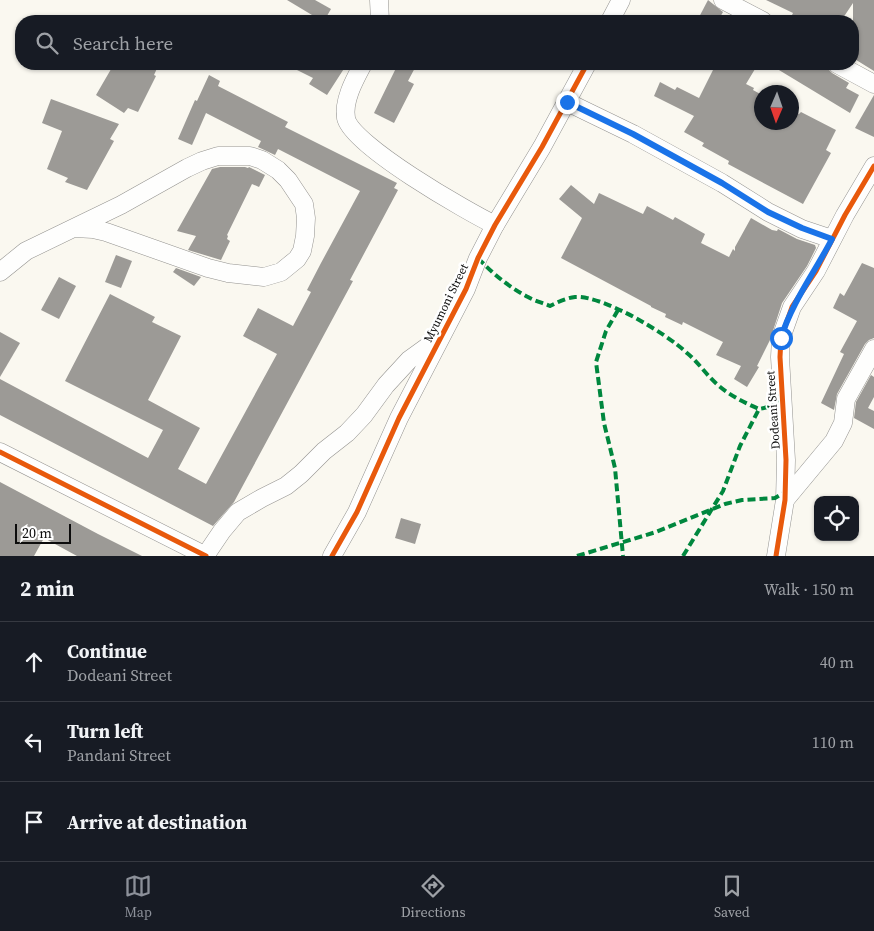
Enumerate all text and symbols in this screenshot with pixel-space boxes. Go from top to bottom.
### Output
search box [15,15,859,70]
icon: search [33,29,61,57]
text: Search here [73,30,173,56]
north arrow [754,85,799,130]
route end [556,91,579,114]
street label: Myumoni Street [420,261,472,345]
route start [770,327,793,350]
street label: Dodeani Street [762,370,784,450]
map controls [814,496,859,541]
button: locate [814,496,859,541]
scale bar [15,521,71,544]
text: 20 m [22,523,52,543]
text: 2 min [20,574,75,603]
text: Walk · 150 m [764,578,854,600]
text: Continue [67,638,147,664]
icon: ahead [20,648,48,676]
text: 40 m [820,651,854,673]
text: Dodeani Street [67,664,172,686]
text: Turn left [67,718,143,744]
icon: left [20,728,48,756]
text: 110 m [812,731,854,753]
text: Pandani Street [67,744,171,766]
icon: arrive [20,808,48,836]
text: Arrive at destination [67,809,247,835]
tab: Map [124,872,152,922]
tab: Directions [401,872,465,922]
tab: Saved [714,872,750,922]

